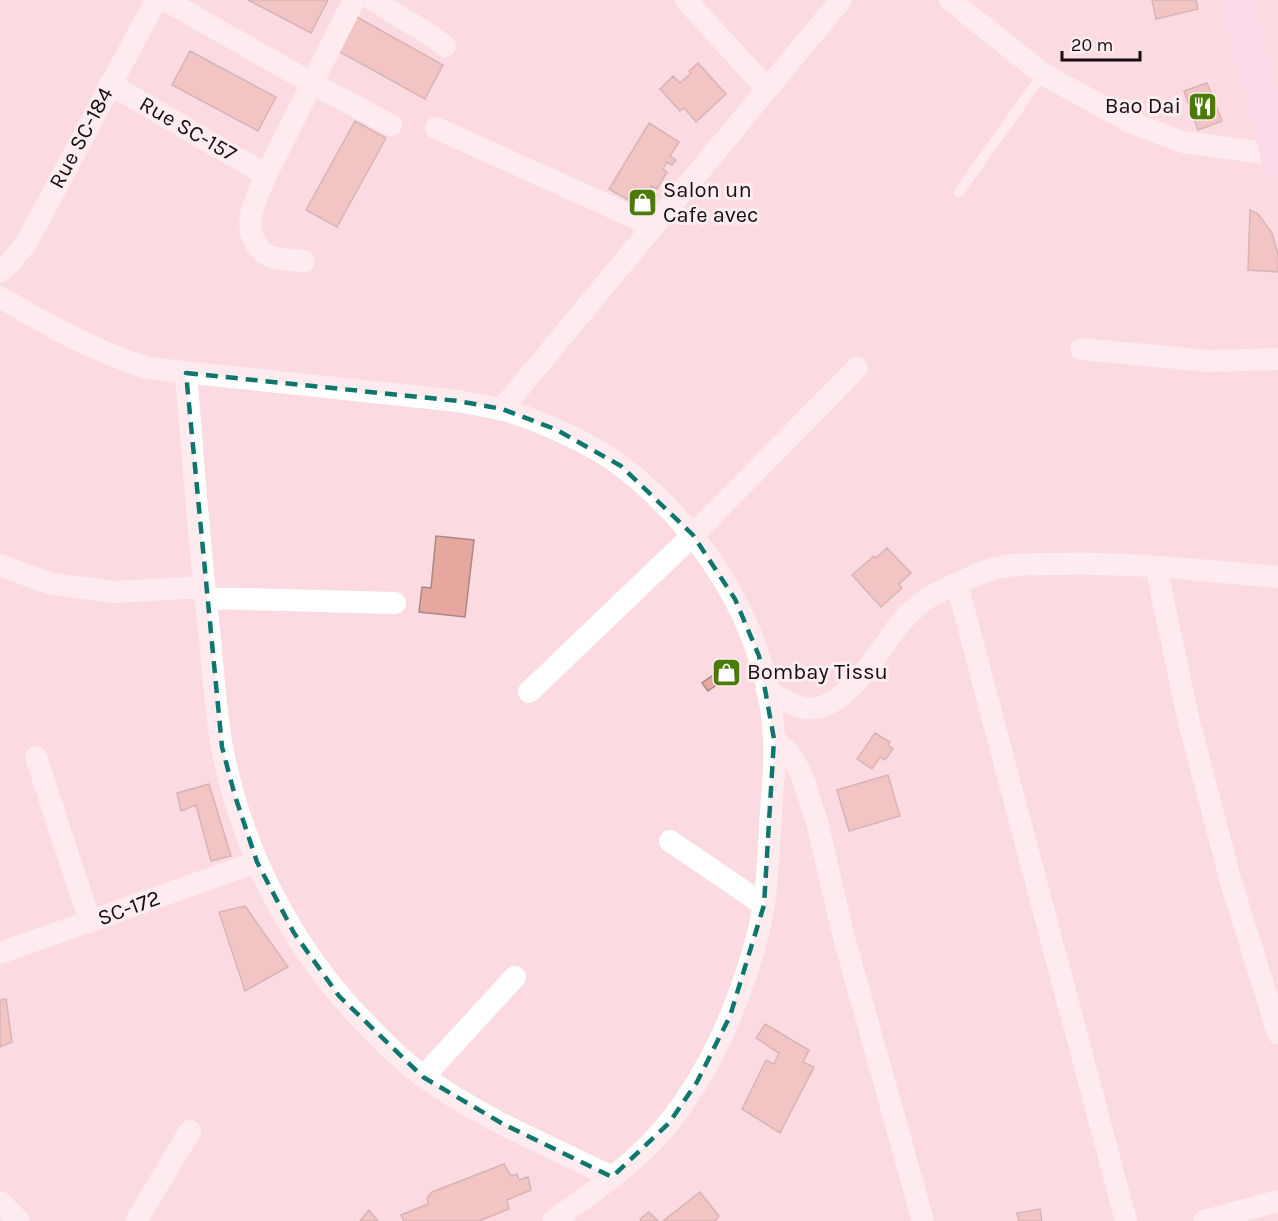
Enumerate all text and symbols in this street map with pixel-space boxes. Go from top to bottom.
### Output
scale bar [1062,24,1140,62]
text: 20 m [1071,34,1113,56]
street label: Rue SC-184 [44,83,118,193]
restaurant icon: Bao Dai [1186,90,1218,122]
street label: Rue SC-157 [135,91,241,167]
place label: Bao Dai [1105,93,1181,119]
place label: Salon un Cafe avec [663,177,758,228]
shop icon: Salon un Cafe avec [626,187,658,219]
shop icon: Bombay Tissu [710,656,742,688]
place label: Bombay Tissu [747,659,888,685]
street label: SC-172 [94,885,164,931]

